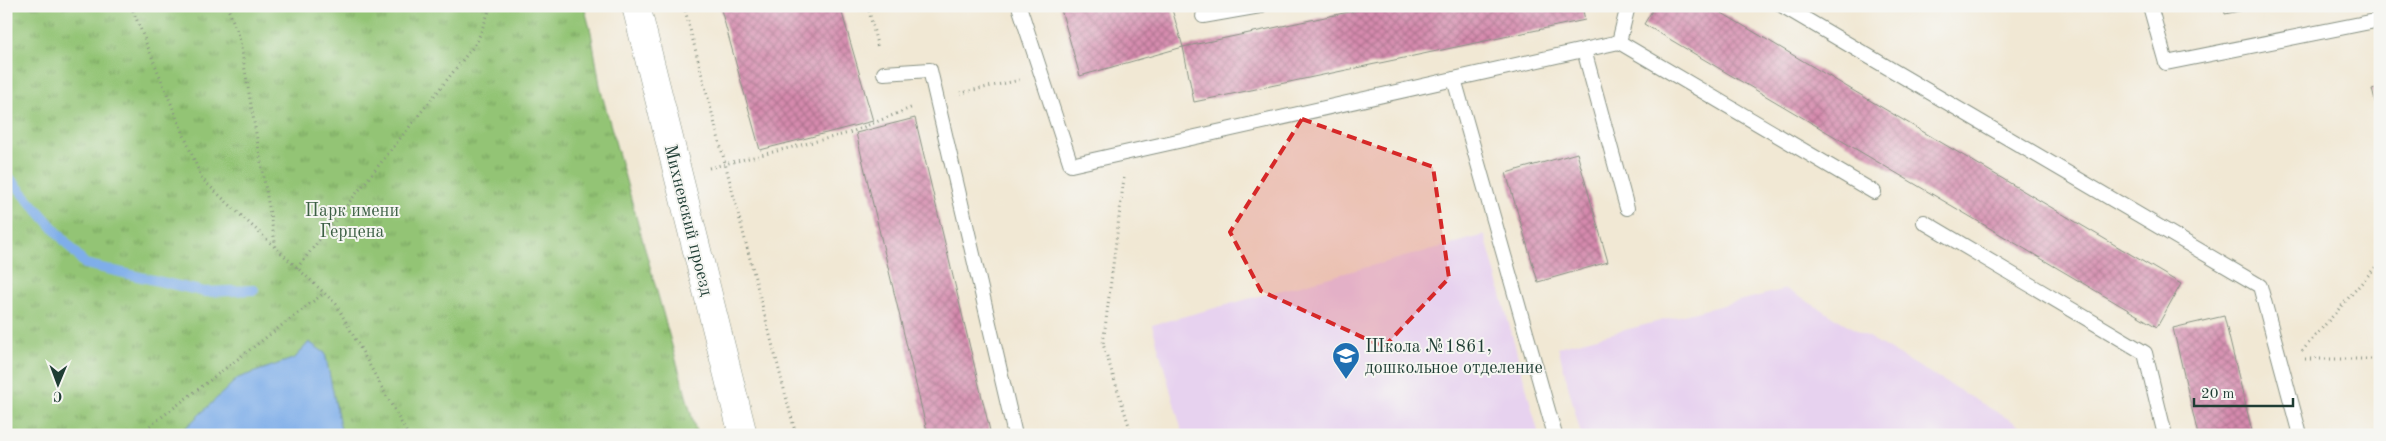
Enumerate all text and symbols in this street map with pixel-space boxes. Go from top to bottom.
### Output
street label: Михневский проезд [661,143,716,298]
park label: Парк имени Герцена [305,202,399,241]
place label: Школа №1861, дошкольное отделение [1365,338,1543,377]
school or university icon: Школа №1861, дошкольное отделение [1331,341,1361,380]
north arrow [32,358,82,408]
scale bar [2194,376,2292,408]
text: 20 m [2201,387,2235,402]
text: С [53,389,63,403]

